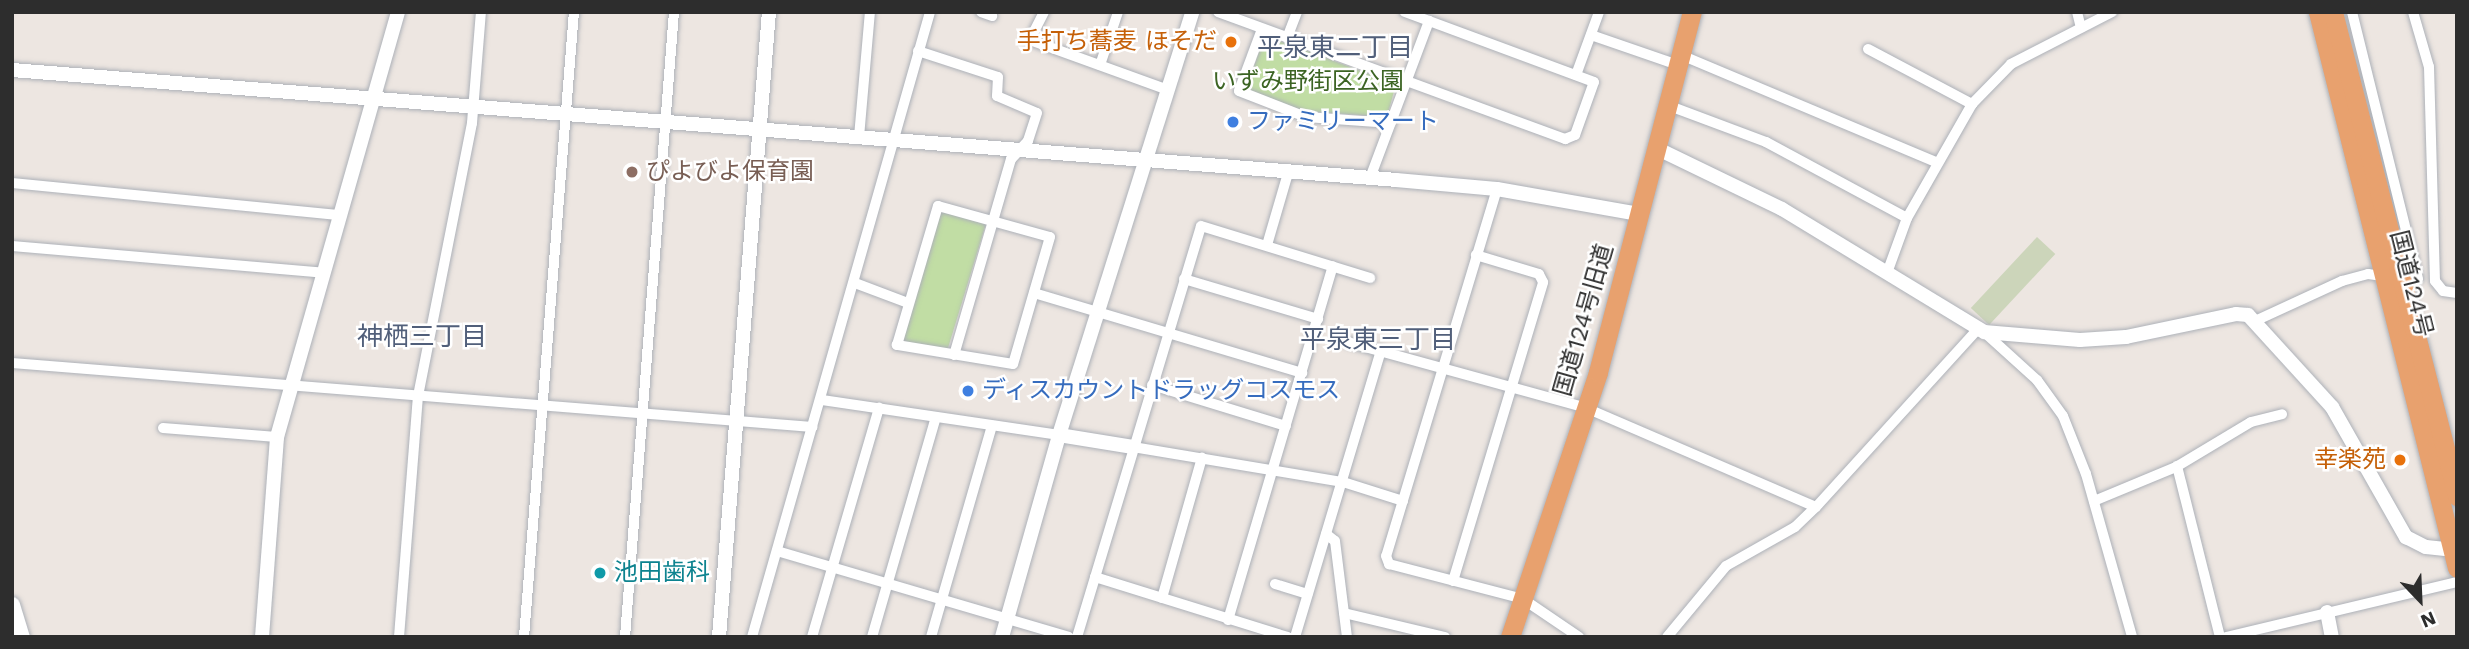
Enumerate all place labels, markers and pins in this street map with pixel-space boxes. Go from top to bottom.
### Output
place label: 手打ち蕎麦 ほそだ [1017,28,1217,56]
marker: 手打ち蕎麦 ほそだ [1223,34,1239,50]
place label: ファミリーマート [1247,108,1439,136]
marker: ファミリーマート [1225,114,1241,130]
place label: ぴよびよ保育園 [646,158,814,186]
marker: ぴよびよ保育園 [624,164,640,180]
place label: ディスカウントドラッグコスモス [982,377,1342,405]
marker: ディスカウントドラッグコスモス [960,383,976,399]
place label: 幸楽苑 [2314,446,2386,474]
marker: 幸楽苑 [2392,452,2408,468]
place label: 池田歯科 [614,559,710,587]
marker: 池田歯科 [592,565,608,581]

